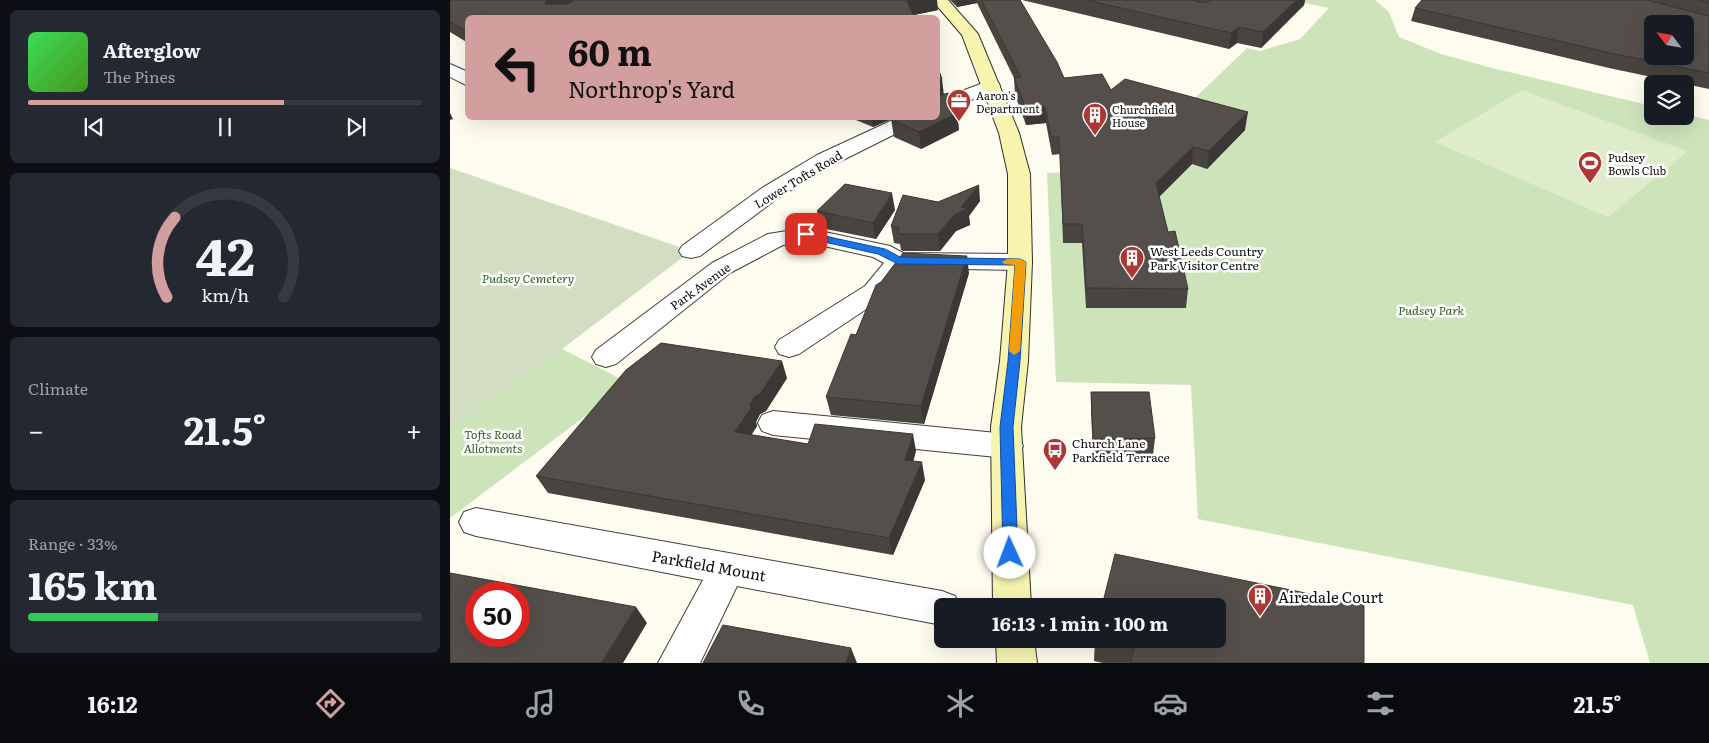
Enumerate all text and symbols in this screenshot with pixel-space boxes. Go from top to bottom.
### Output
north arrow [1644,15,1694,65]
map controls [1644,15,1694,125]
text: 60 m [568,25,652,77]
icon: left [485,35,550,100]
text: Afterglow [103,36,201,64]
text: The Pines [103,64,175,88]
text: Northrop's Yard [568,72,735,105]
button: layers [1644,75,1694,125]
place label: Aaron's Department [976,87,1040,116]
office icon: Aaron's Department [946,88,972,122]
place label: Churchfield House [1112,101,1175,130]
building icon: Churchfield House [1082,102,1108,136]
icon: previous [80,113,108,141]
icon: pause [211,113,239,141]
icon: next [342,113,370,141]
street label: Lower Tofts Road [751,145,846,212]
place label: Pudsey Bowls Club [1608,149,1667,178]
sports icon: Pudsey Bowls Club [1577,150,1603,184]
pin [785,213,827,255]
text: 42 [195,215,255,292]
icon: arrive [792,220,820,248]
place label: West Leeds Country Park Visitor Centre [1150,242,1264,274]
building icon: West Leeds Country Park Visitor Centre [1119,245,1145,279]
street label: Park Avenue [666,258,734,314]
park label: Pudsey Cemetery [482,269,574,287]
text: km/h [201,281,249,308]
park label: Pudsey Park [1398,301,1465,319]
text: Climate [28,376,88,400]
text: 21.5° [184,400,266,457]
text: − [28,408,44,450]
text: + [406,408,422,450]
park label: Tofts Road Allotments [464,425,522,457]
place label: Church Lane Parkfield Terrace [1072,434,1170,466]
bus stop icon: Church Lane Parkfield Terrace [1042,437,1068,471]
position arrow [983,526,1035,578]
text: Range · 33% [28,531,118,555]
street label: Parkfield Mount [650,544,768,586]
text: 165 km [28,555,157,612]
speed limit sign: 50 [465,582,530,647]
building icon: Airedale Court [1247,583,1273,617]
place label: Airedale Court [1278,585,1384,608]
text: 16:13 · 1 min · 100 m [992,609,1168,637]
icon: directions [313,686,348,721]
icon: music [523,686,558,721]
icon: phone [733,686,768,721]
icon: climate [943,686,978,721]
icon: car [1153,686,1188,721]
icon: filters [1363,686,1398,721]
text: 16:12 [88,687,138,720]
text: 21.5° [1574,687,1621,720]

